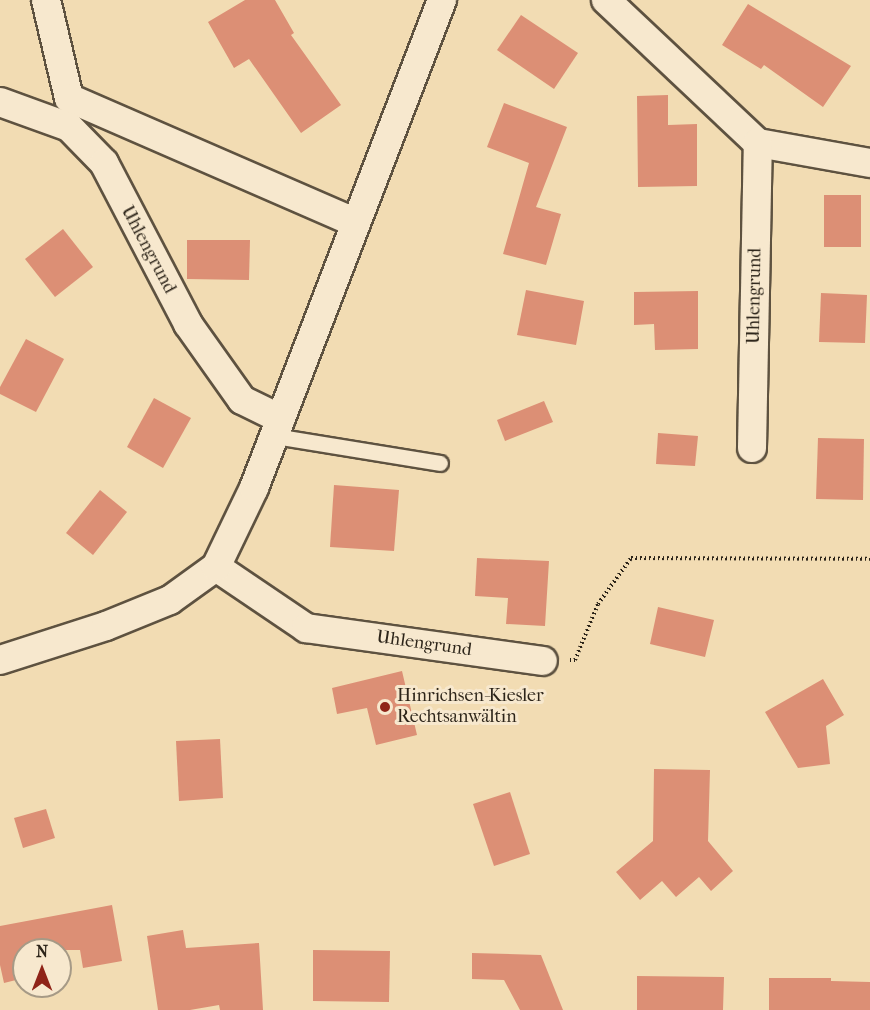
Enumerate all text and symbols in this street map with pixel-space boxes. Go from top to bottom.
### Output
street label: Uhlengrund [116,203,180,297]
street label: Uhlengrund [743,248,767,344]
street label: Uhlengrund [375,627,473,661]
place label: Hinrichsen-Kiesler Rechtsanwältin [397,686,544,728]
marker: Hinrichsen-Kiesler Rechtsanwältin [378,700,392,714]
north arrow [12,938,72,998]
text: N [36,942,48,961]

